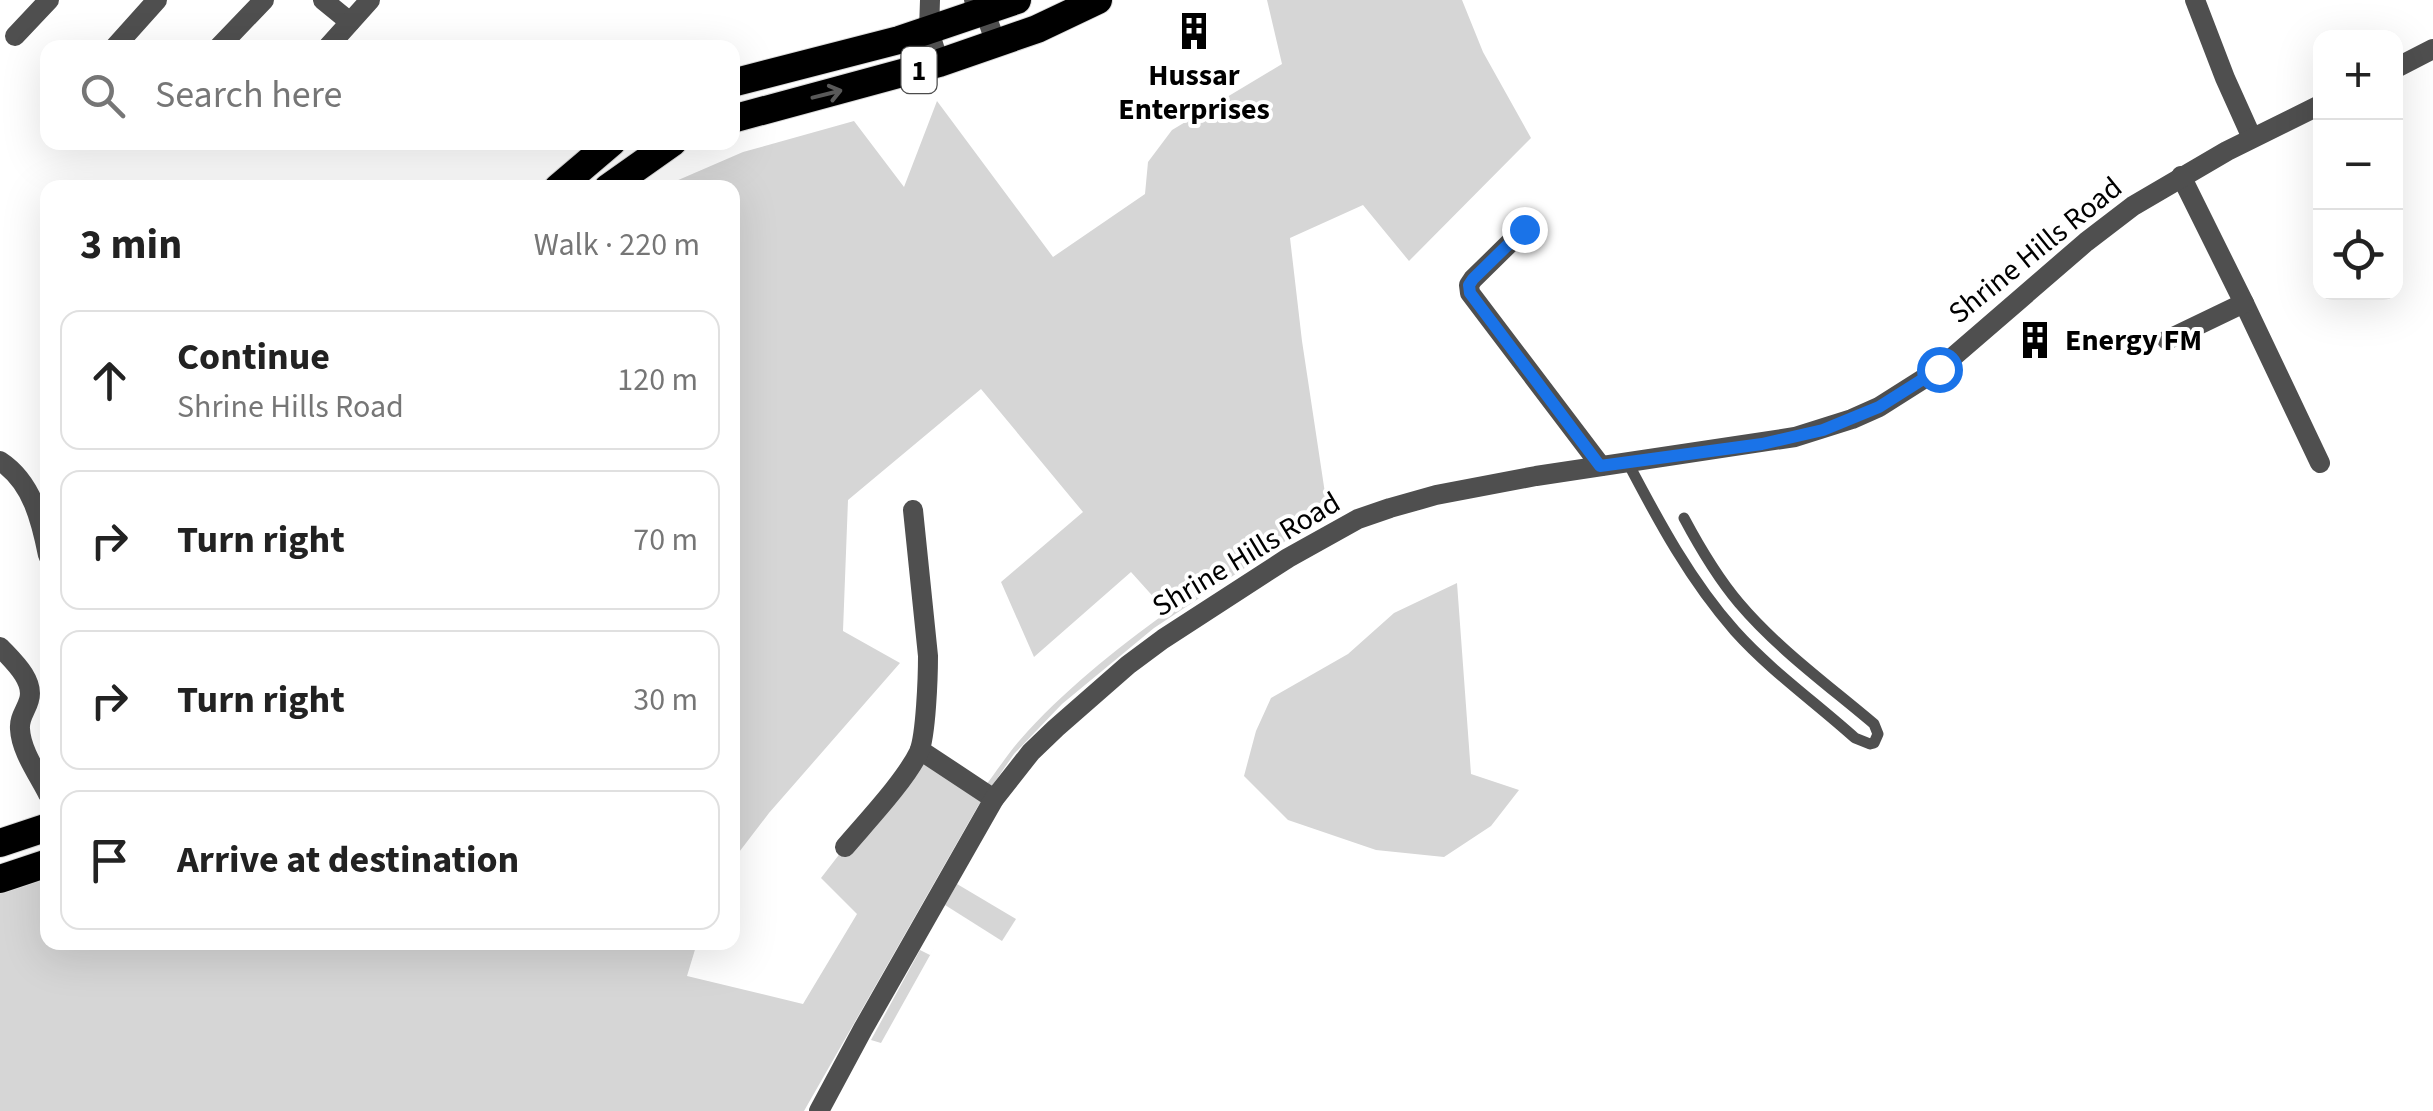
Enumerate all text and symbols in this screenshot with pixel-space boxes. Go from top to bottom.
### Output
building icon: Hussar Enterprises [1173,10,1215,52]
map controls [2313,30,2403,300]
button: + [2313,30,2403,120]
search box [40,40,740,150]
road number: 1 [902,47,936,93]
place label: Hussar Enterprises [1118,54,1270,131]
icon: search [75,68,130,123]
text: Search here [155,68,342,122]
one-way arrow [810,83,842,102]
button: − [2313,120,2403,210]
street label: Shrine Hills Road [1939,167,2131,334]
route end [1502,207,1548,253]
button: locate [2313,210,2403,300]
text: 3 min [80,215,182,275]
text: Walk · 220 m [534,222,700,268]
building icon: Energy FM [2014,319,2056,361]
place label: Energy FM [2065,319,2202,362]
text: Continue [177,330,330,384]
route start [1917,347,1963,393]
icon: ahead [82,353,137,408]
text: 120 m [617,357,698,403]
text: Shrine Hills Road [177,384,404,430]
street label: Shrine Hills Road [1144,481,1348,628]
icon: right [82,513,137,568]
text: Turn right [177,513,345,567]
text: 70 m [633,517,698,563]
icon: right [82,673,137,728]
text: Turn right [177,673,345,727]
text: 30 m [633,677,698,723]
icon: arrive [82,833,137,888]
text: Arrive at destination [177,833,519,887]

